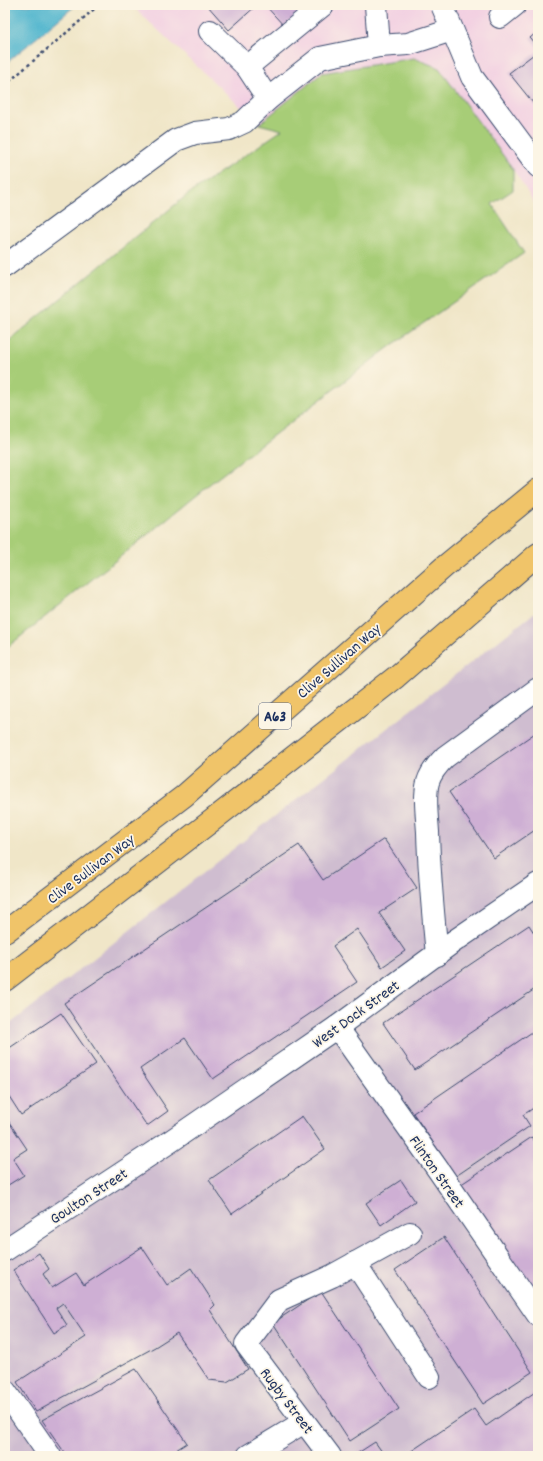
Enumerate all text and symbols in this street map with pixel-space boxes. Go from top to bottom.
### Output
street label: Clive Sullivan Way [293,618,387,705]
road number: A63 [259,703,291,729]
street label: Clive Sullivan Way [43,829,141,911]
street label: West Dock Street [308,975,405,1055]
street label: Flinton Street [402,1131,470,1214]
street label: Goulton Street [46,1163,133,1231]
street label: Rugby Street [253,1364,319,1440]

